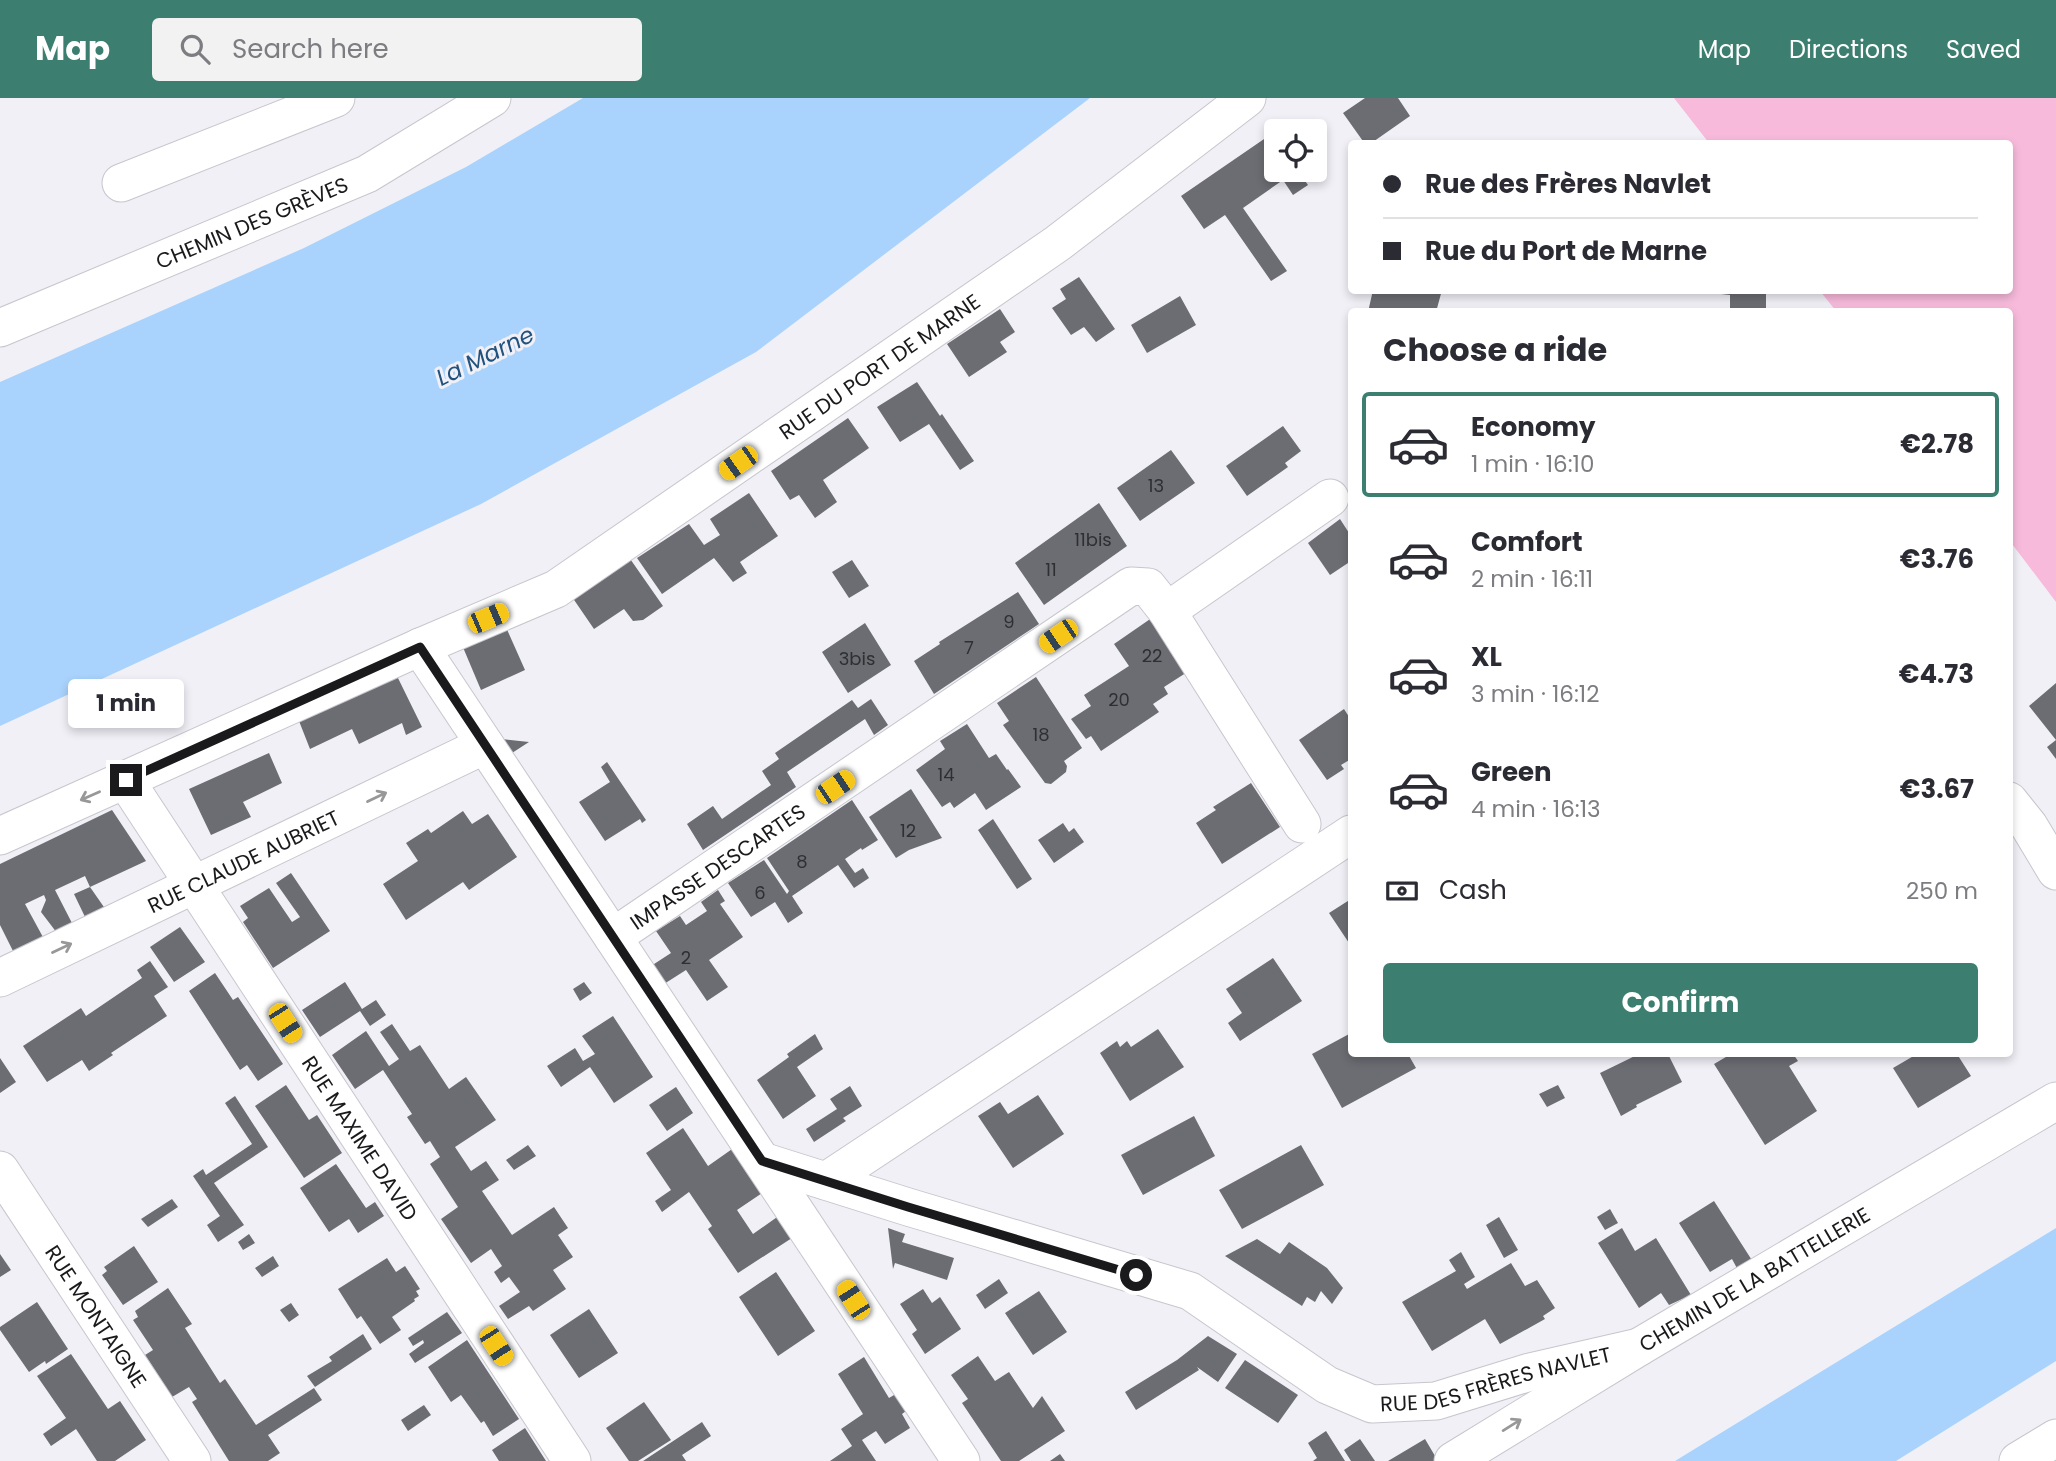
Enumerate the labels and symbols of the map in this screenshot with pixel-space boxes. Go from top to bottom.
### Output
street label: CHEMIN DES GRÈVES [151,169,352,276]
street label: RUE DU PORT DE MARNE [773,287,986,446]
water label: La Marne [431,319,539,393]
car [715,442,762,484]
house number: 13 [1148,473,1164,498]
house number: 11bis [1074,527,1112,552]
house number: 11 [1045,557,1057,582]
car [465,600,512,636]
house number: 9 [1003,609,1015,634]
car [1035,616,1082,656]
house number: 7 [964,635,974,660]
house number: 22 [1142,643,1162,668]
house number: 3bis [839,646,875,671]
callout: 1 min [68,678,184,728]
house number: 20 [1108,687,1130,712]
house number: 18 [1032,722,1050,747]
house number: 14 [937,762,955,787]
route end [110,764,142,796]
car [812,767,859,807]
one-way arrow [80,790,101,803]
one-way arrow [366,790,387,803]
street label: IMPASSE DESCARTES [624,796,811,936]
street label: RUE CLAUDE AUBRIET [143,803,344,920]
house number: 12 [900,818,916,843]
house number: 8 [796,849,808,874]
house number: 6 [754,880,766,905]
one-way arrow [51,941,72,955]
house number: 2 [681,945,691,970]
car [265,1000,306,1046]
street label: RUE MAXIME DAVID [296,1050,425,1226]
street label: CHEMIN DE LA BATTELLERIE [1633,1200,1875,1358]
street label: RUE MONTAIGNE [39,1239,154,1393]
route start [1120,1259,1152,1291]
car [833,1277,874,1323]
car [476,1323,517,1369]
street label: RUE DES FRÈRES NAVLET [1380,1339,1614,1418]
one-way arrow [1501,1418,1521,1432]

